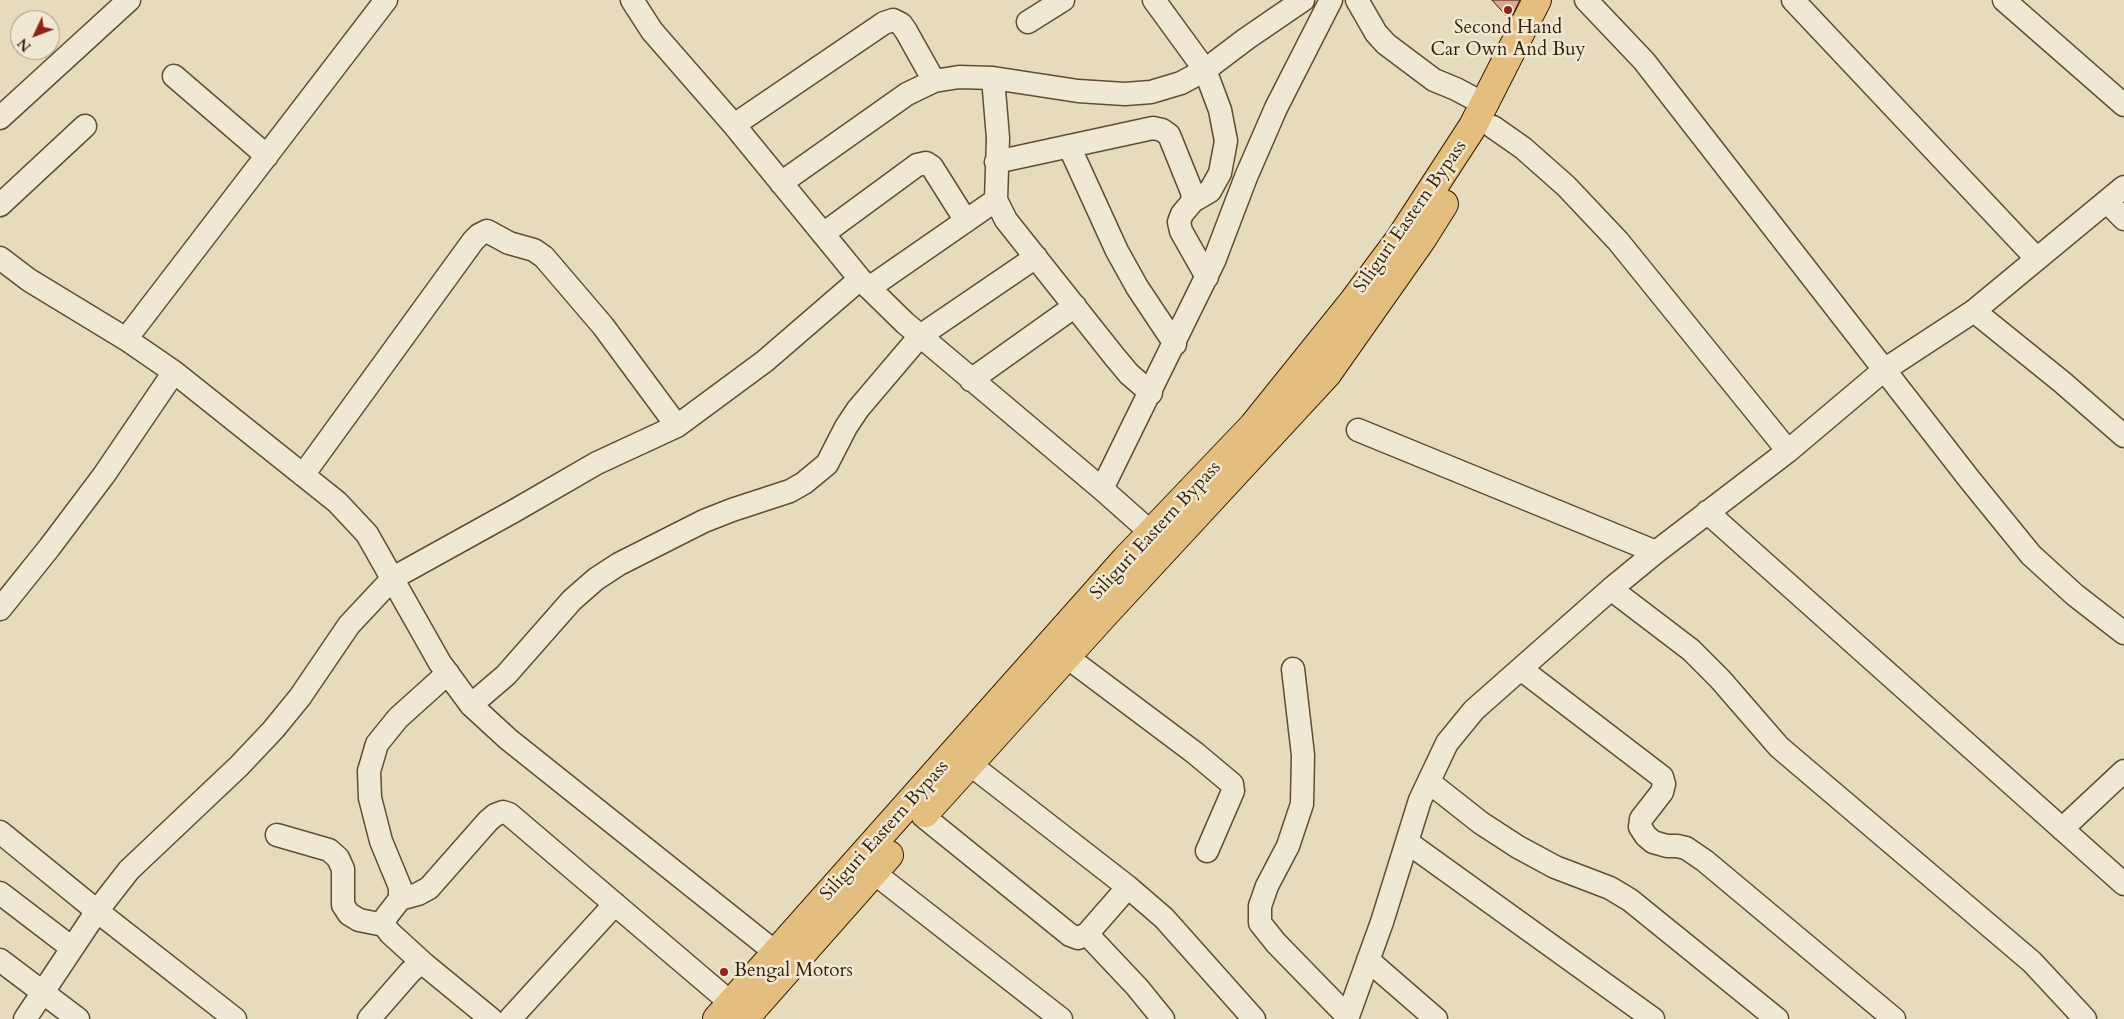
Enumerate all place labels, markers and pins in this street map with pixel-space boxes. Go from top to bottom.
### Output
marker: Second Hand Car Own And Buy [1502,4,1514,16]
place label: Second Hand Car Own And Buy [1430,18,1586,62]
place label: Bengal Motors [734,961,853,983]
marker: Bengal Motors [718,966,730,978]

